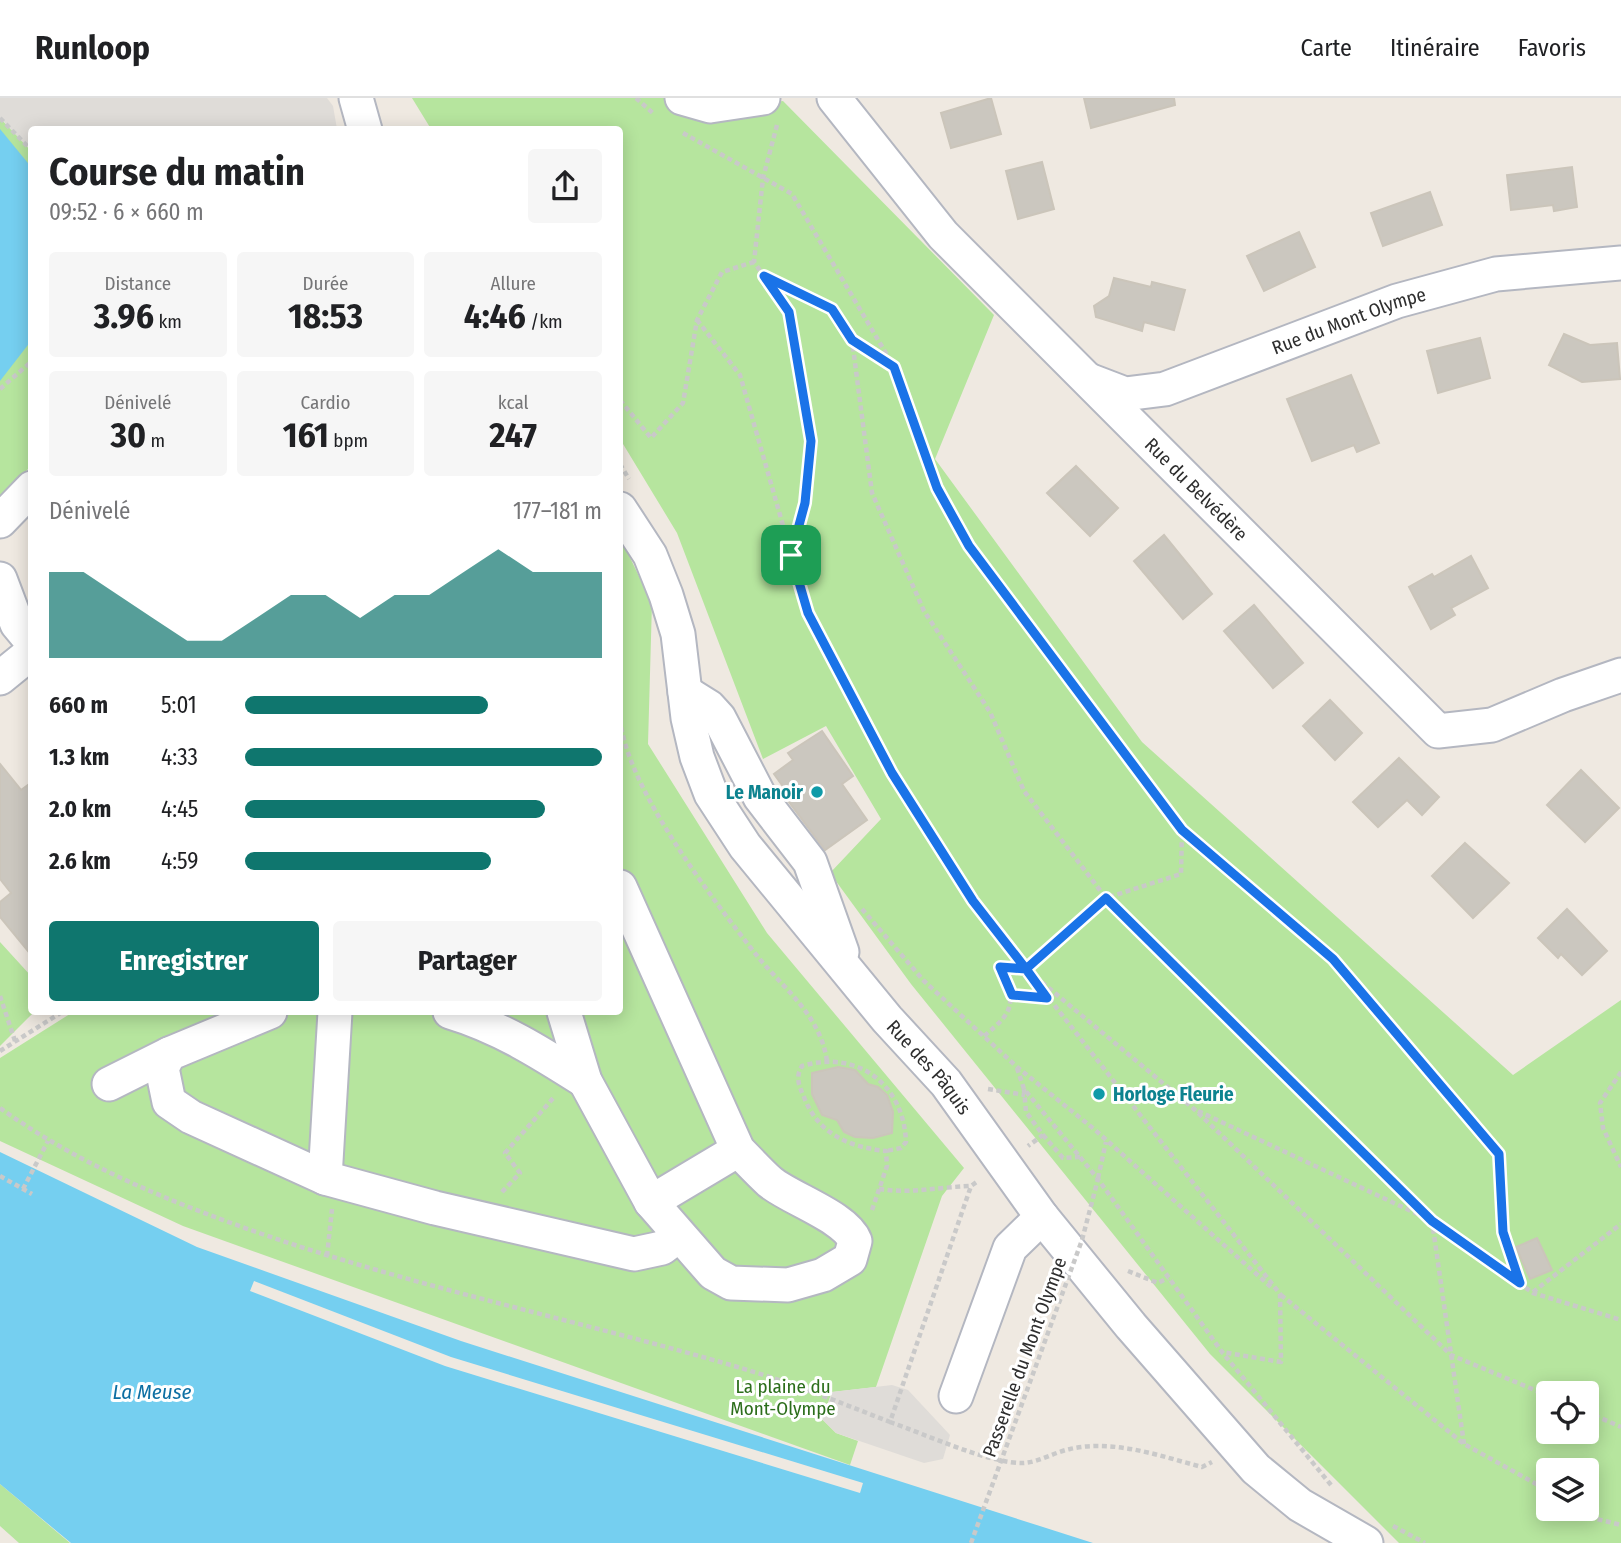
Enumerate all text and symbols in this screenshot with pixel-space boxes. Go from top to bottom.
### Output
text: Runloop [35,28,150,68]
text: Carte [1301,34,1352,62]
text: Itinéraire [1390,34,1480,62]
text: Favoris [1518,34,1586,62]
text: Course du matin [49,149,305,195]
button: share [528,149,602,223]
text: 09:52 · 6 × 660 m [49,198,204,226]
text: Distance [105,272,171,295]
text: Durée [303,272,348,295]
text: Allure [490,272,536,295]
street label: Rue du Mont Olympe [1269,283,1428,359]
text: 3.96 [94,295,154,337]
text: 18:53 [288,295,363,337]
text: 4:46 [464,295,526,337]
text: km [154,310,182,333]
text: /km [526,310,563,333]
text: Dénivelé [104,391,171,414]
text: Cardio [301,391,350,414]
text: kcal [498,391,529,414]
text: 30 [110,414,146,456]
text: 161 [283,414,329,456]
text: 247 [489,414,537,456]
text: m [146,429,165,452]
text: bpm [329,429,368,452]
street label: Rue du Belvédère [1140,433,1252,546]
text: Dénivelé [49,497,130,525]
text: 177–181 m [513,497,602,525]
pin [761,525,821,585]
icon: arrive [772,536,810,574]
text: 660 m [49,691,108,719]
text: 5:01 [161,691,197,719]
text: 1.3 km [49,743,109,771]
text: 4:33 [161,743,198,771]
place label: Le Manoir [726,781,804,804]
marker: Le Manoir [809,784,825,800]
text: 2.0 km [49,795,111,823]
text: 4:45 [161,795,198,823]
text: 2.6 km [49,847,111,875]
text: 4:59 [161,847,199,875]
button: Enregistrer [49,921,319,1001]
button: Partager [333,921,602,1001]
street label: Rue des Pâquis [882,1015,976,1119]
place label: Horloge Fleurie [1113,1083,1234,1106]
marker: Horloge Fleurie [1091,1086,1107,1102]
street label: Passerelle du Mont Olympe [978,1254,1071,1460]
park label: La plaine du Mont-Olympe [730,1375,836,1420]
water label: La Meuse [112,1379,192,1405]
map controls [1536,1381,1599,1521]
button: locate [1536,1381,1599,1444]
button: layers [1536,1458,1599,1521]

